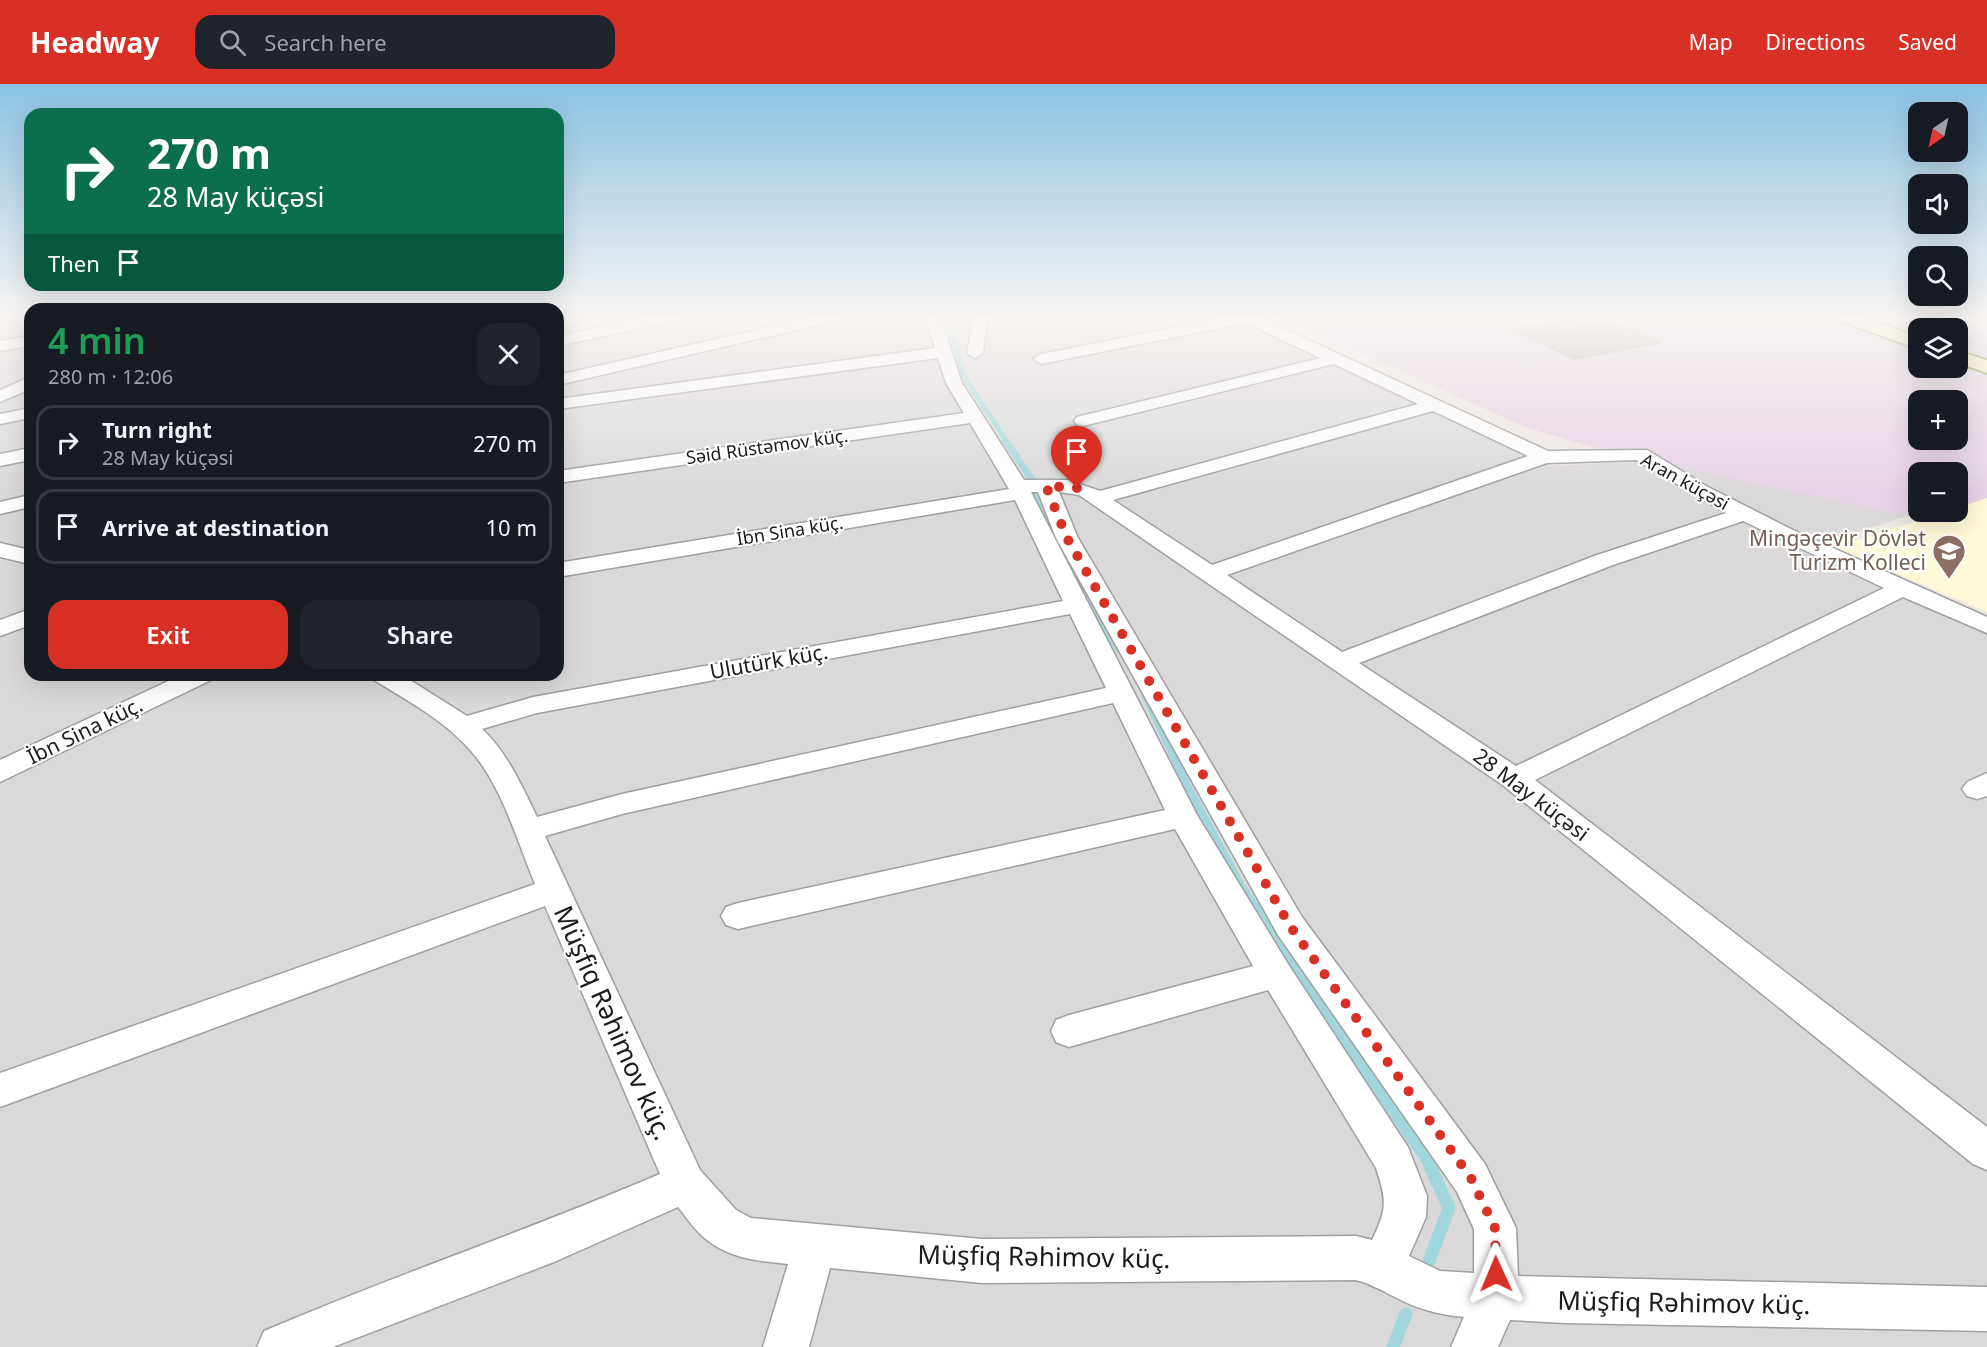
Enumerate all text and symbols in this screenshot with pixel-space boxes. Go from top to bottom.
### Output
search box [195,15,615,69]
text: Headway [30,23,159,61]
icon: search [216,26,249,59]
text: Search here [264,27,387,57]
text: Map [1689,28,1733,56]
text: Directions [1766,28,1865,56]
text: Saved [1898,28,1957,56]
north arrow [1908,102,1968,162]
map controls [1908,102,1968,522]
text: 270 m [147,124,271,181]
icon: right [48,132,126,210]
button: sound [1908,174,1968,234]
text: 28 May küçəsi [147,178,325,215]
icon: arrive [112,246,145,279]
button: search [1908,246,1968,306]
text: Then [48,248,100,278]
text: 4 min [48,316,146,365]
button: layers [1908,318,1968,378]
button: close [477,323,540,386]
text: 280 m · 12:06 [48,363,173,390]
button: + [1908,390,1968,450]
text: Turn right [102,414,212,444]
street label: Səid Rüstəmov küç. [684,423,849,469]
icon: right [51,426,84,459]
pin [1051,426,1102,488]
text: 270 m [473,428,537,458]
icon: arrive [1060,435,1093,468]
text: 28 May küçəsi [102,444,234,471]
street label: Aran küçəsi [1637,447,1734,515]
button: − [1908,462,1968,522]
icon: arrive [51,510,84,543]
street label: İbn Sina küç. [735,510,845,550]
text: Arrive at destination [102,512,329,542]
text: 10 m [486,512,537,542]
place label: Mingəçevir Dövlət Turizm Kolleci [1749,524,1926,576]
school or university icon: Mingəçevir Dövlət Turizm Kolleci [1931,533,1967,580]
button: Exit [48,600,288,669]
button: Share [300,600,540,669]
street label: Ulutürk küç. [708,637,830,685]
street label: İbn Sina küç. [22,690,147,770]
street label: 28 May küçəsi [1468,741,1595,847]
street label: Müşfiq Rəhimov küç. [546,900,682,1145]
street label: Müşfiq Rəhimov küç. [917,1236,1171,1276]
position arrow [1464,1242,1528,1306]
street label: Müşfiq Rəhimov küç. [1557,1282,1811,1322]

